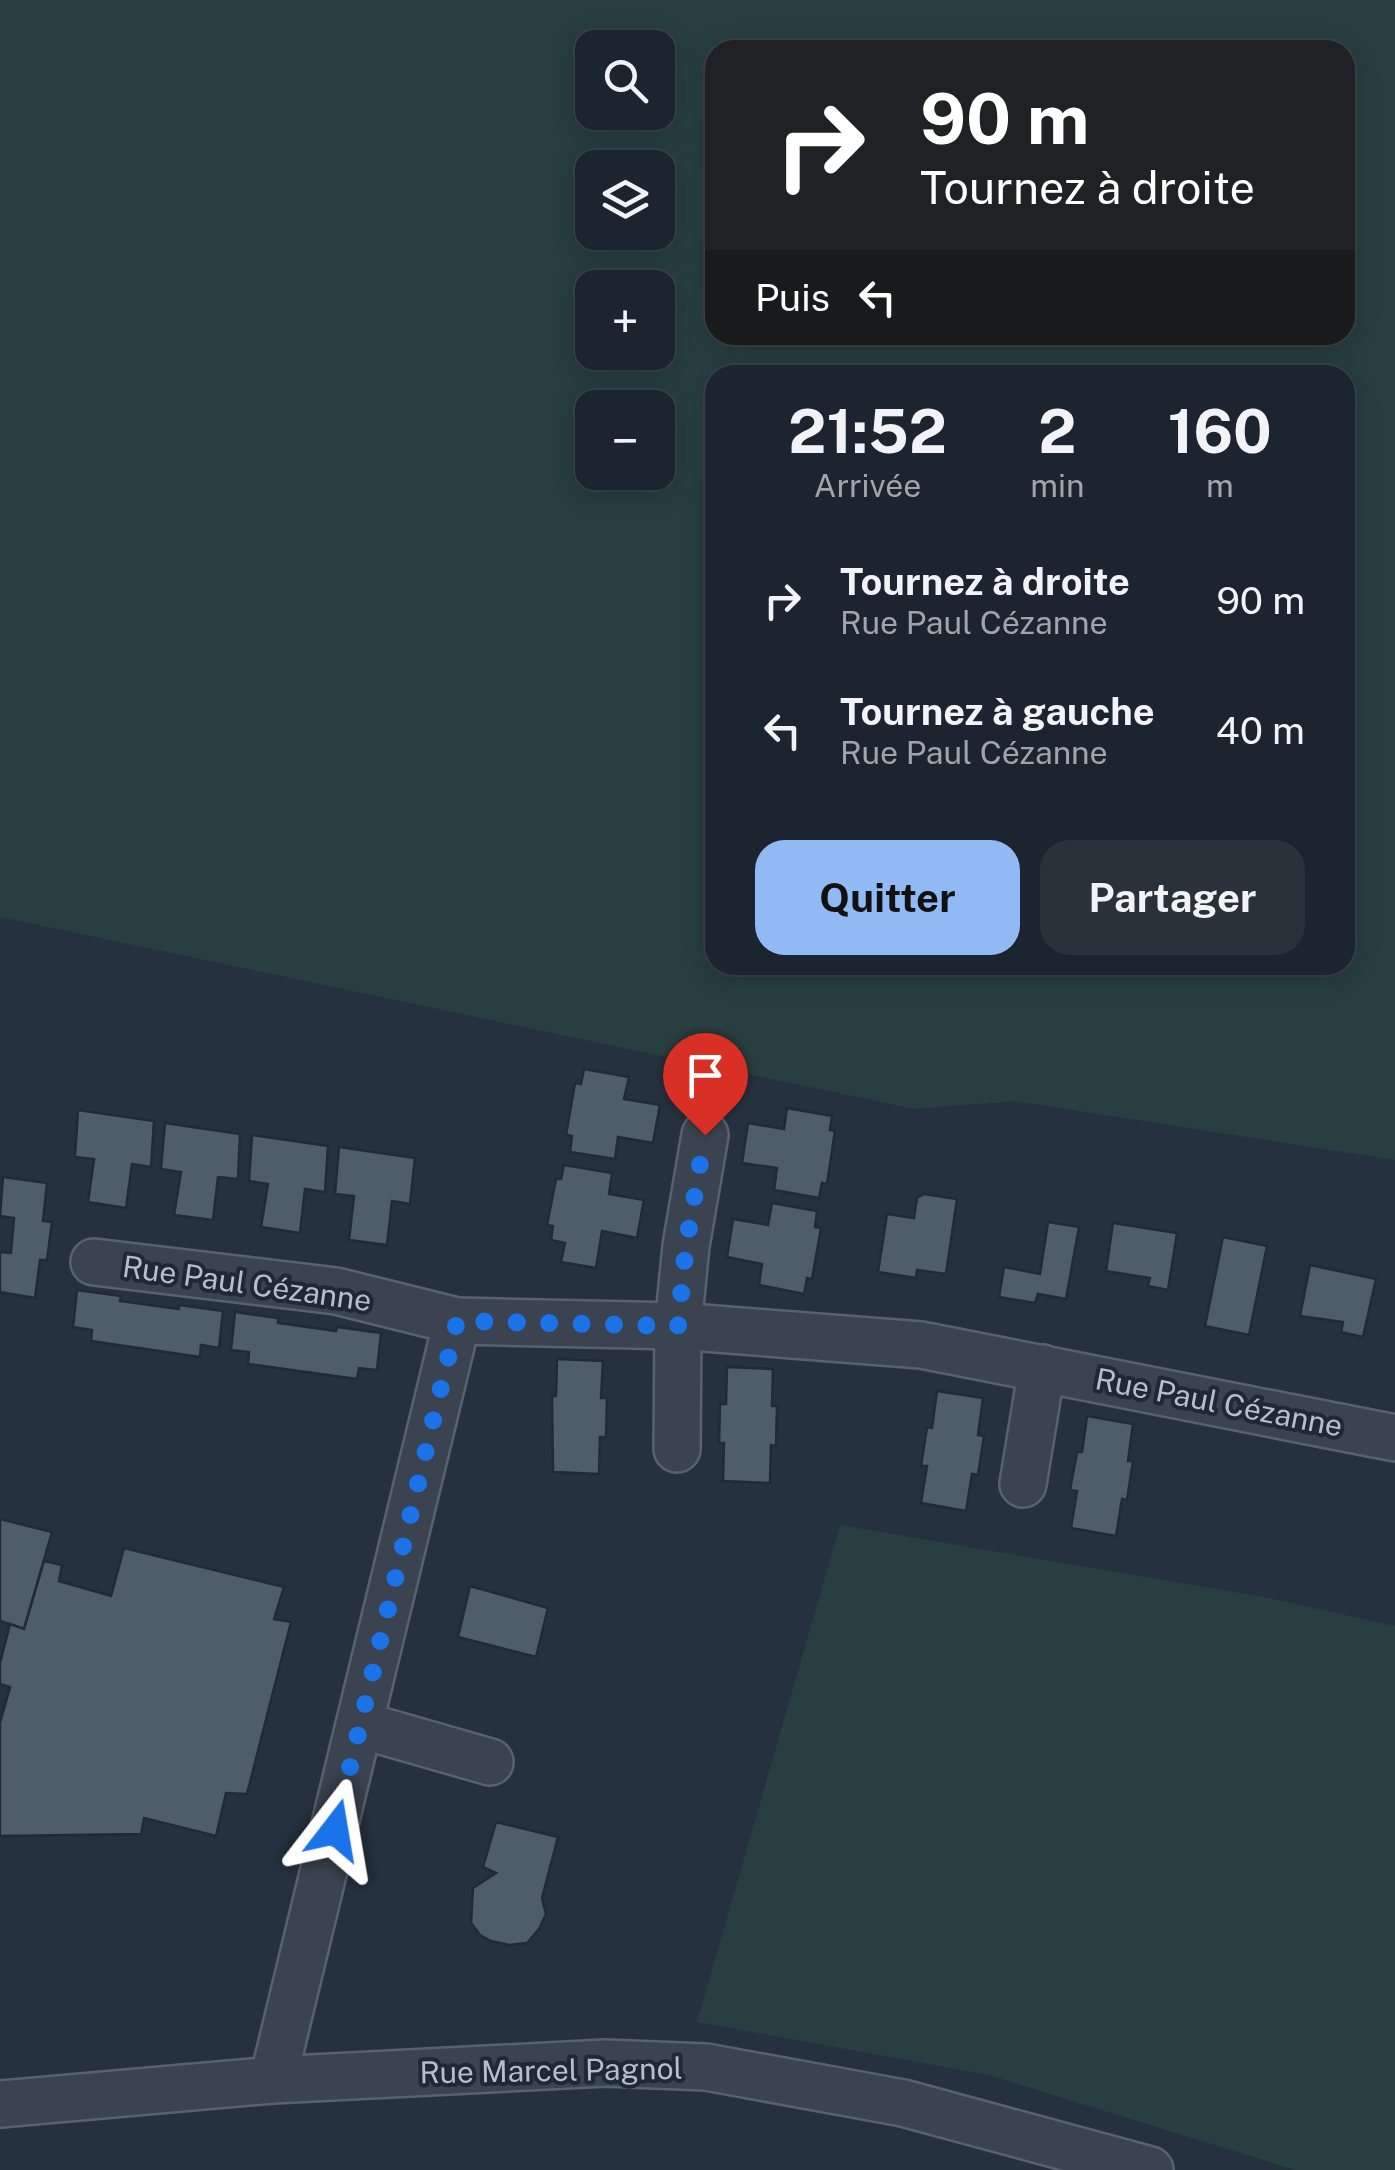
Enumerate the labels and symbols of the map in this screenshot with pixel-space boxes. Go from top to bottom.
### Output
pin [663,1033,748,1136]
street label: Rue Paul Cézanne [120,1248,374,1318]
street label: Rue Paul Cézanne [1092,1360,1346,1444]
position arrow [283,1778,387,1882]
street label: Rue Marcel Pagnol [419,2050,683,2090]

